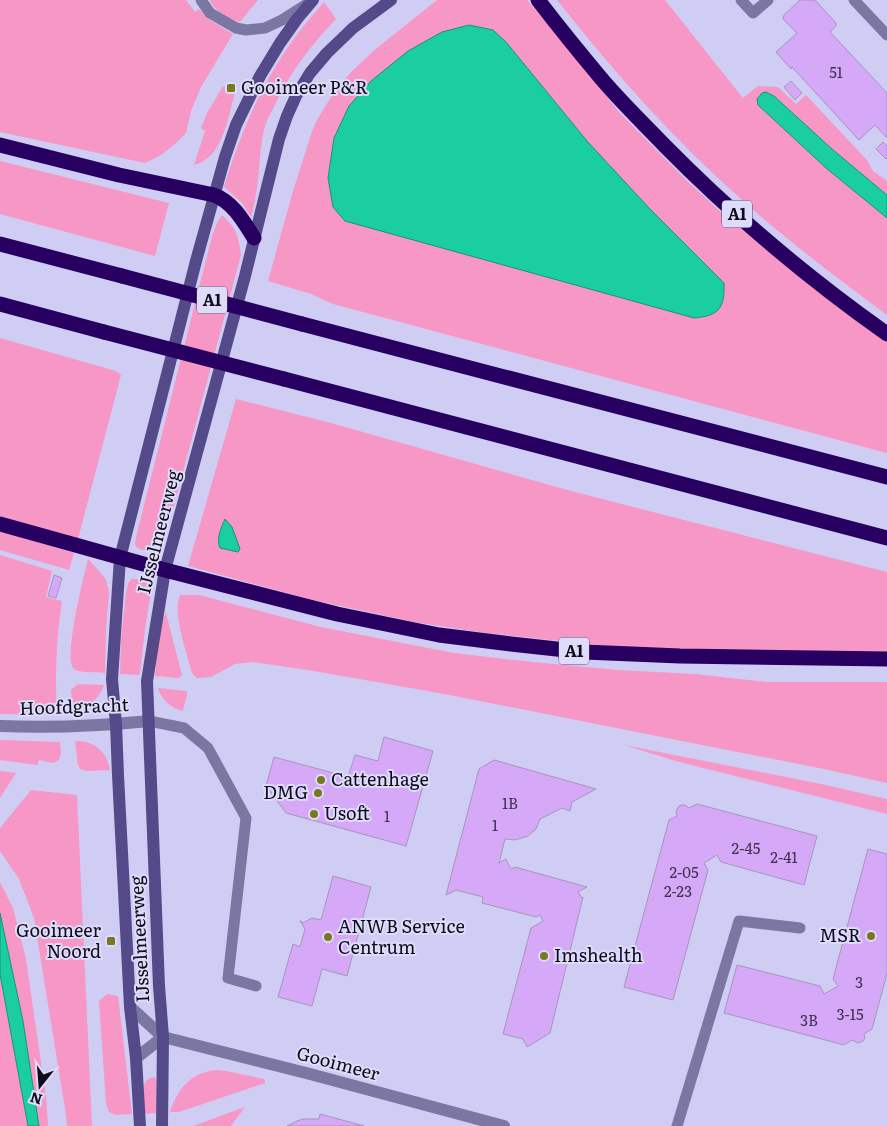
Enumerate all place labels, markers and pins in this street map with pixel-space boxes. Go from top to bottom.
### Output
place label: Gooimeer P&R [241,73,368,100]
marker: Gooimeer P&R [225,82,237,94]
place label: Cattenhage [331,765,429,792]
marker: Cattenhage [315,774,327,786]
place label: DMG [263,778,308,805]
marker: DMG [312,787,324,799]
place label: Usoft [324,799,371,826]
marker: Usoft [308,808,320,820]
place label: ANWB Service Centrum [338,912,465,960]
place label: Gooimeer Noord [16,916,101,964]
place label: MSR [819,921,861,948]
marker: MSR [865,930,877,942]
marker: ANWB Service Centrum [322,931,334,943]
marker: Gooimeer Noord [105,935,117,947]
place label: Imshealth [554,941,643,968]
marker: Imshealth [538,950,550,962]

